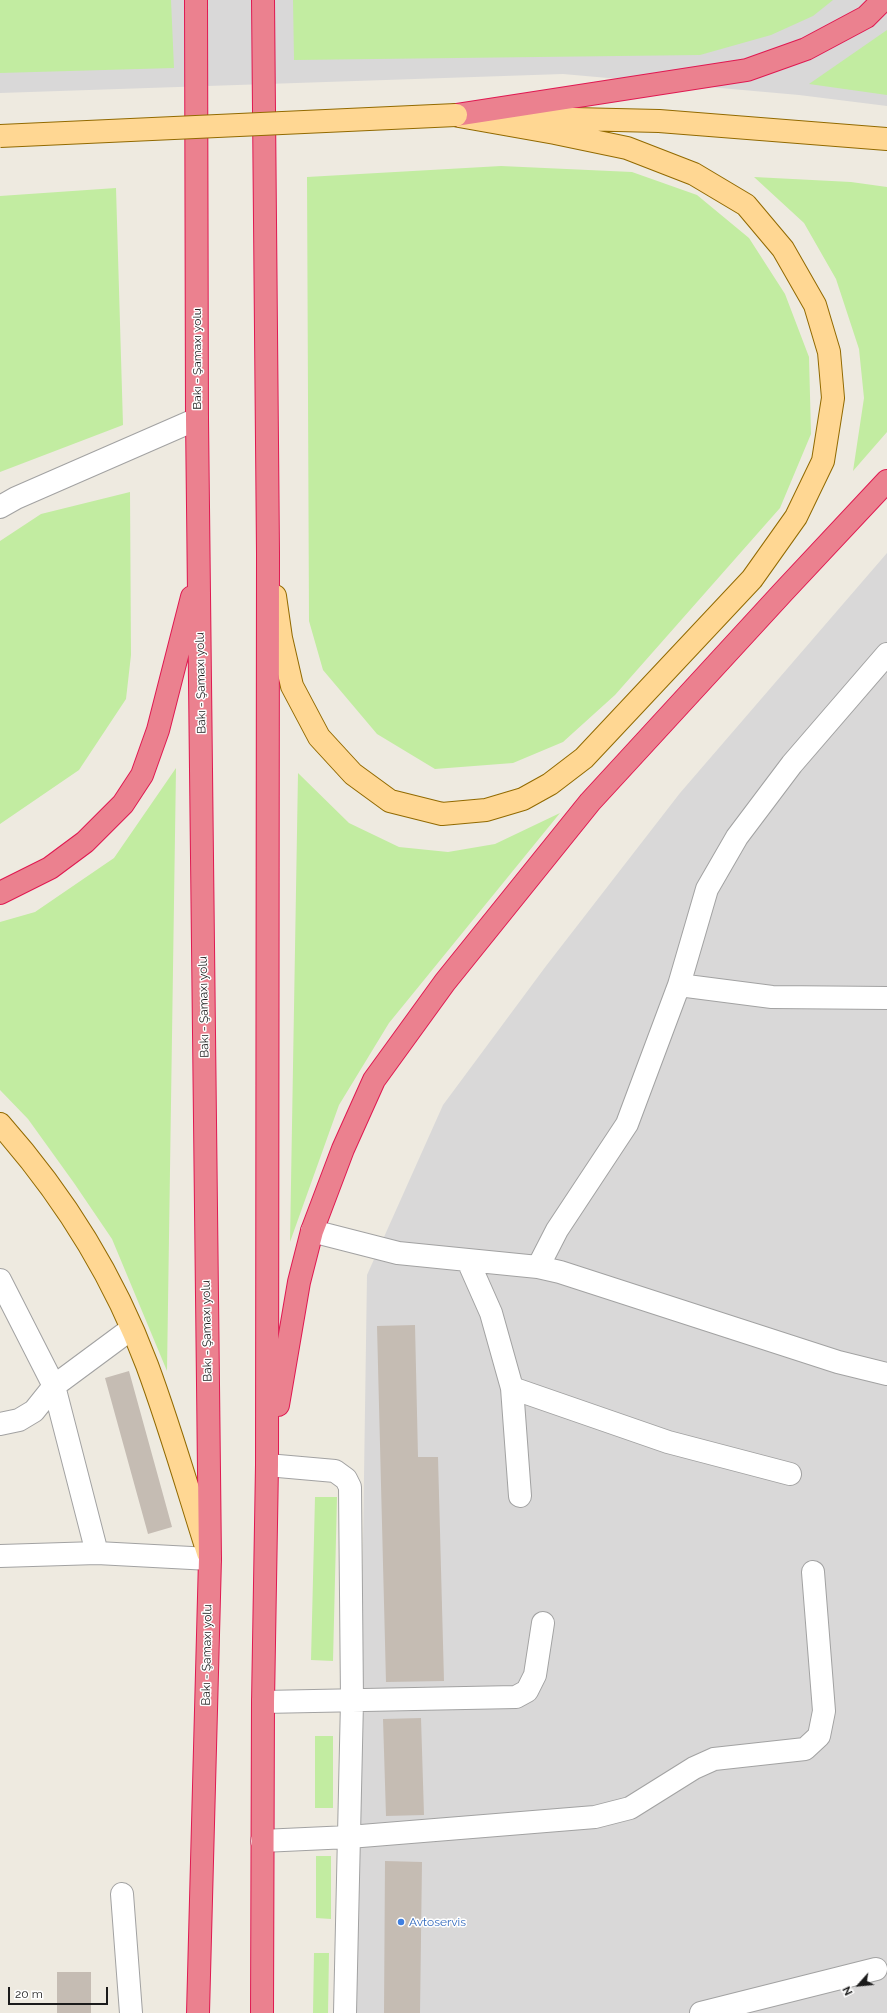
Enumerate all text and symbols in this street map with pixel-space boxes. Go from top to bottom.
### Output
street label: Bakı - Şamaxı yolu [190,308,204,410]
street label: Bakı - Şamaxı yolu [193,632,209,734]
street label: Bakı - Şamaxı yolu [196,956,212,1058]
street label: Bakı - Şamaxı yolu [199,1280,215,1382]
street label: Bakı - Şamaxı yolu [199,1604,215,1706]
place label: Avtoservis [409,1915,466,1929]
marker: Avtoservis [396,1917,406,1927]
north arrow [839,1965,879,2005]
scale bar [10,1979,110,2005]
text: N [840,1984,856,1997]
text: 20 m [15,1987,43,2001]

